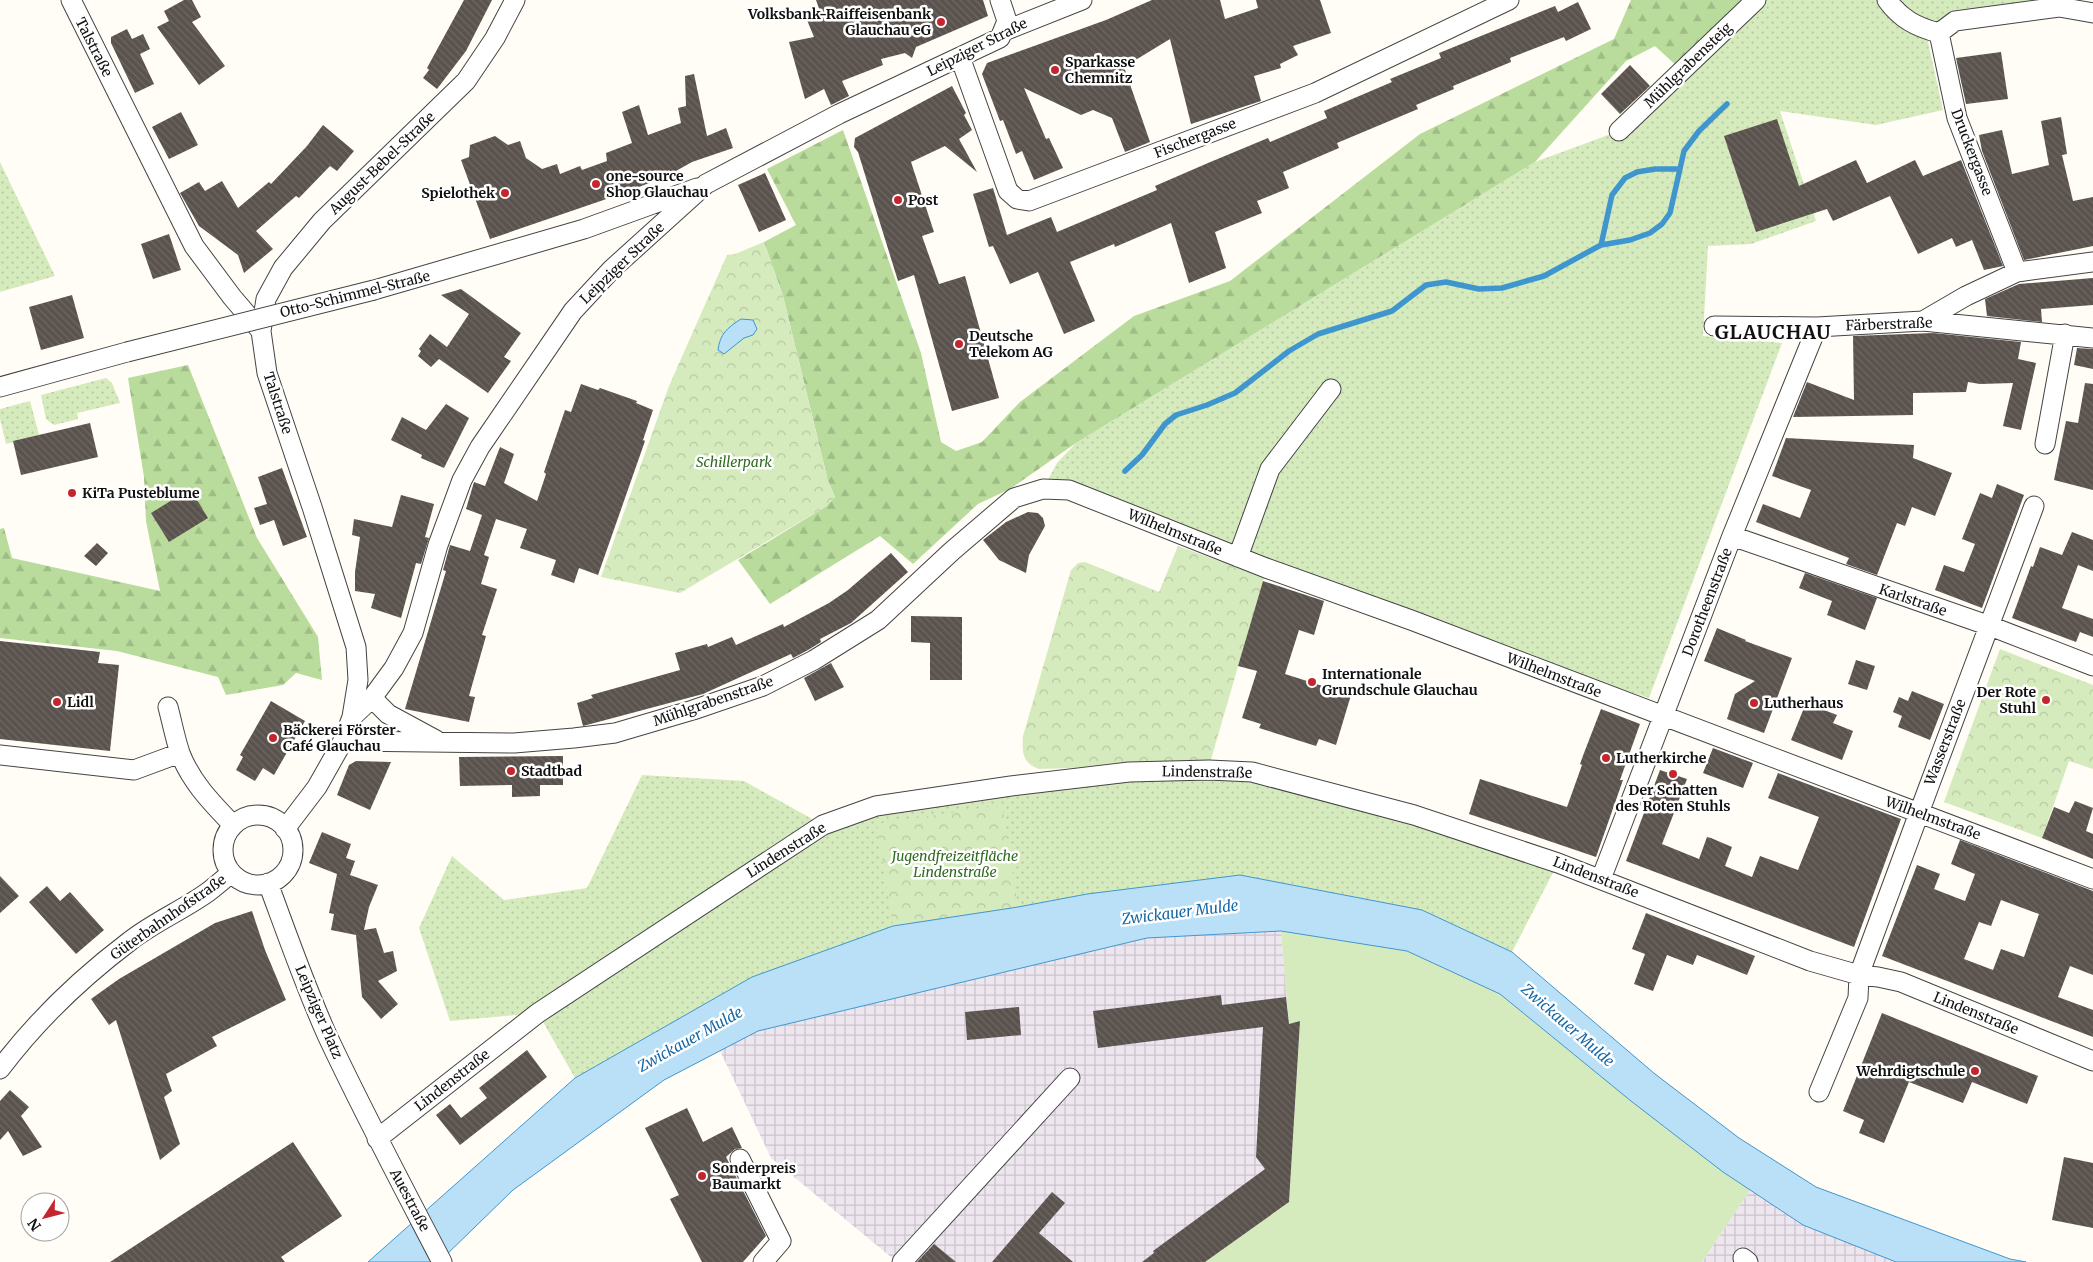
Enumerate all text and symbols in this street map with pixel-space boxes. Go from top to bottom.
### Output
place label: Volksbank-Raiffeisenbank Glauchau eG [747,5,932,39]
street label: Talstraße [71,14,117,80]
street label: Leipziger Straße [924,14,1030,80]
marker: Volksbank-Raiffeisenbank Glauchau eG [935,16,947,28]
street label: Mühlgrabensteig [1640,18,1736,112]
place label: Sparkasse Chemnitz [1065,53,1136,87]
marker: Sparkasse Chemnitz [1049,64,1061,76]
street label: Druckergasse [1947,106,1997,198]
street label: August-Bebel-Straße [325,108,439,219]
street label: Fischergasse [1151,114,1239,162]
place label: one-source Shop Glauchau [606,167,709,201]
marker: one-source Shop Glauchau [590,178,602,190]
place label: Spielothek [421,184,496,202]
marker: Spielothek [499,187,511,199]
place label: Post [908,191,939,209]
marker: Post [892,194,904,206]
street label: Leipziger Straße [576,218,668,308]
street label: Otto-Schimmel-Straße [278,267,432,321]
street label: Färberstraße [1845,313,1933,335]
district label: GLAUCHAU [1715,320,1831,344]
place label: Deutsche Telekom AG [969,327,1053,361]
marker: Deutsche Telekom AG [953,338,965,350]
street label: Talstraße [260,370,296,436]
park label: Schillerpark [696,453,772,471]
place label: KiTa Pusteblume [82,484,200,502]
marker: KiTa Pusteblume [66,487,78,499]
street label: Wilhelmstraße [1124,505,1225,559]
street label: Dorotheenstraße [1678,545,1736,659]
street label: Karlstraße [1877,580,1949,620]
street label: Wilhelmstraße [1503,648,1604,701]
place label: Internationale Grundschule Glauchau [1322,665,1478,699]
street label: Mühlgrabenstraße [651,672,775,730]
marker: Internationale Grundschule Glauchau [1306,676,1318,688]
place label: Der Rote Stuhl [1976,683,2036,717]
place label: Lidl [67,693,94,711]
place label: Lutherhaus [1764,694,1843,712]
marker: Der Rote Stuhl [2040,694,2052,706]
marker: Lidl [51,696,63,708]
street label: Wasserstraße [1920,696,1970,789]
marker: Lutherhaus [1748,697,1760,709]
place label: Bäckerei Förster Café Glauchau [283,721,396,755]
marker: Bäckerei Förster Café Glauchau [267,732,279,744]
place label: Lutherkirche [1616,749,1707,767]
marker: Lutherkirche [1600,752,1612,764]
place label: Stadtbad [521,762,582,780]
street label: Lindenstraße [1162,762,1252,782]
marker: Stadtbad [505,765,517,777]
marker: Der Schatten des Roten Stuhls [1667,768,1679,780]
place label: Der Schatten des Roten Stuhls [1616,781,1730,815]
street label: Wilhelmstraße [1882,792,1983,844]
street label: Lindenstraße [743,818,829,882]
park label: Jugendfreizeitfläche Lindenstraße [890,847,1018,881]
street label: Lindenstraße [1551,852,1641,902]
street label: Güterbahnhofstraße [107,870,229,964]
water label: Zwickauer Mulde [1120,895,1240,929]
street label: Leipziger Platz [291,963,347,1062]
water label: Zwickauer Mulde [1517,979,1619,1071]
street label: Lindenstraße [1931,988,2021,1038]
water label: Zwickauer Mulde [633,1002,746,1076]
street label: Lindenstraße [411,1045,493,1115]
place label: Wehrdigtschule [1855,1062,1965,1080]
marker: Wehrdigtschule [1969,1065,1981,1077]
place label: Sonderpreis Baumarkt [712,1159,796,1193]
street label: Auestraße [386,1165,434,1234]
marker: Sonderpreis Baumarkt [696,1170,708,1182]
north arrow [20,1192,70,1242]
text: N [24,1215,45,1234]

